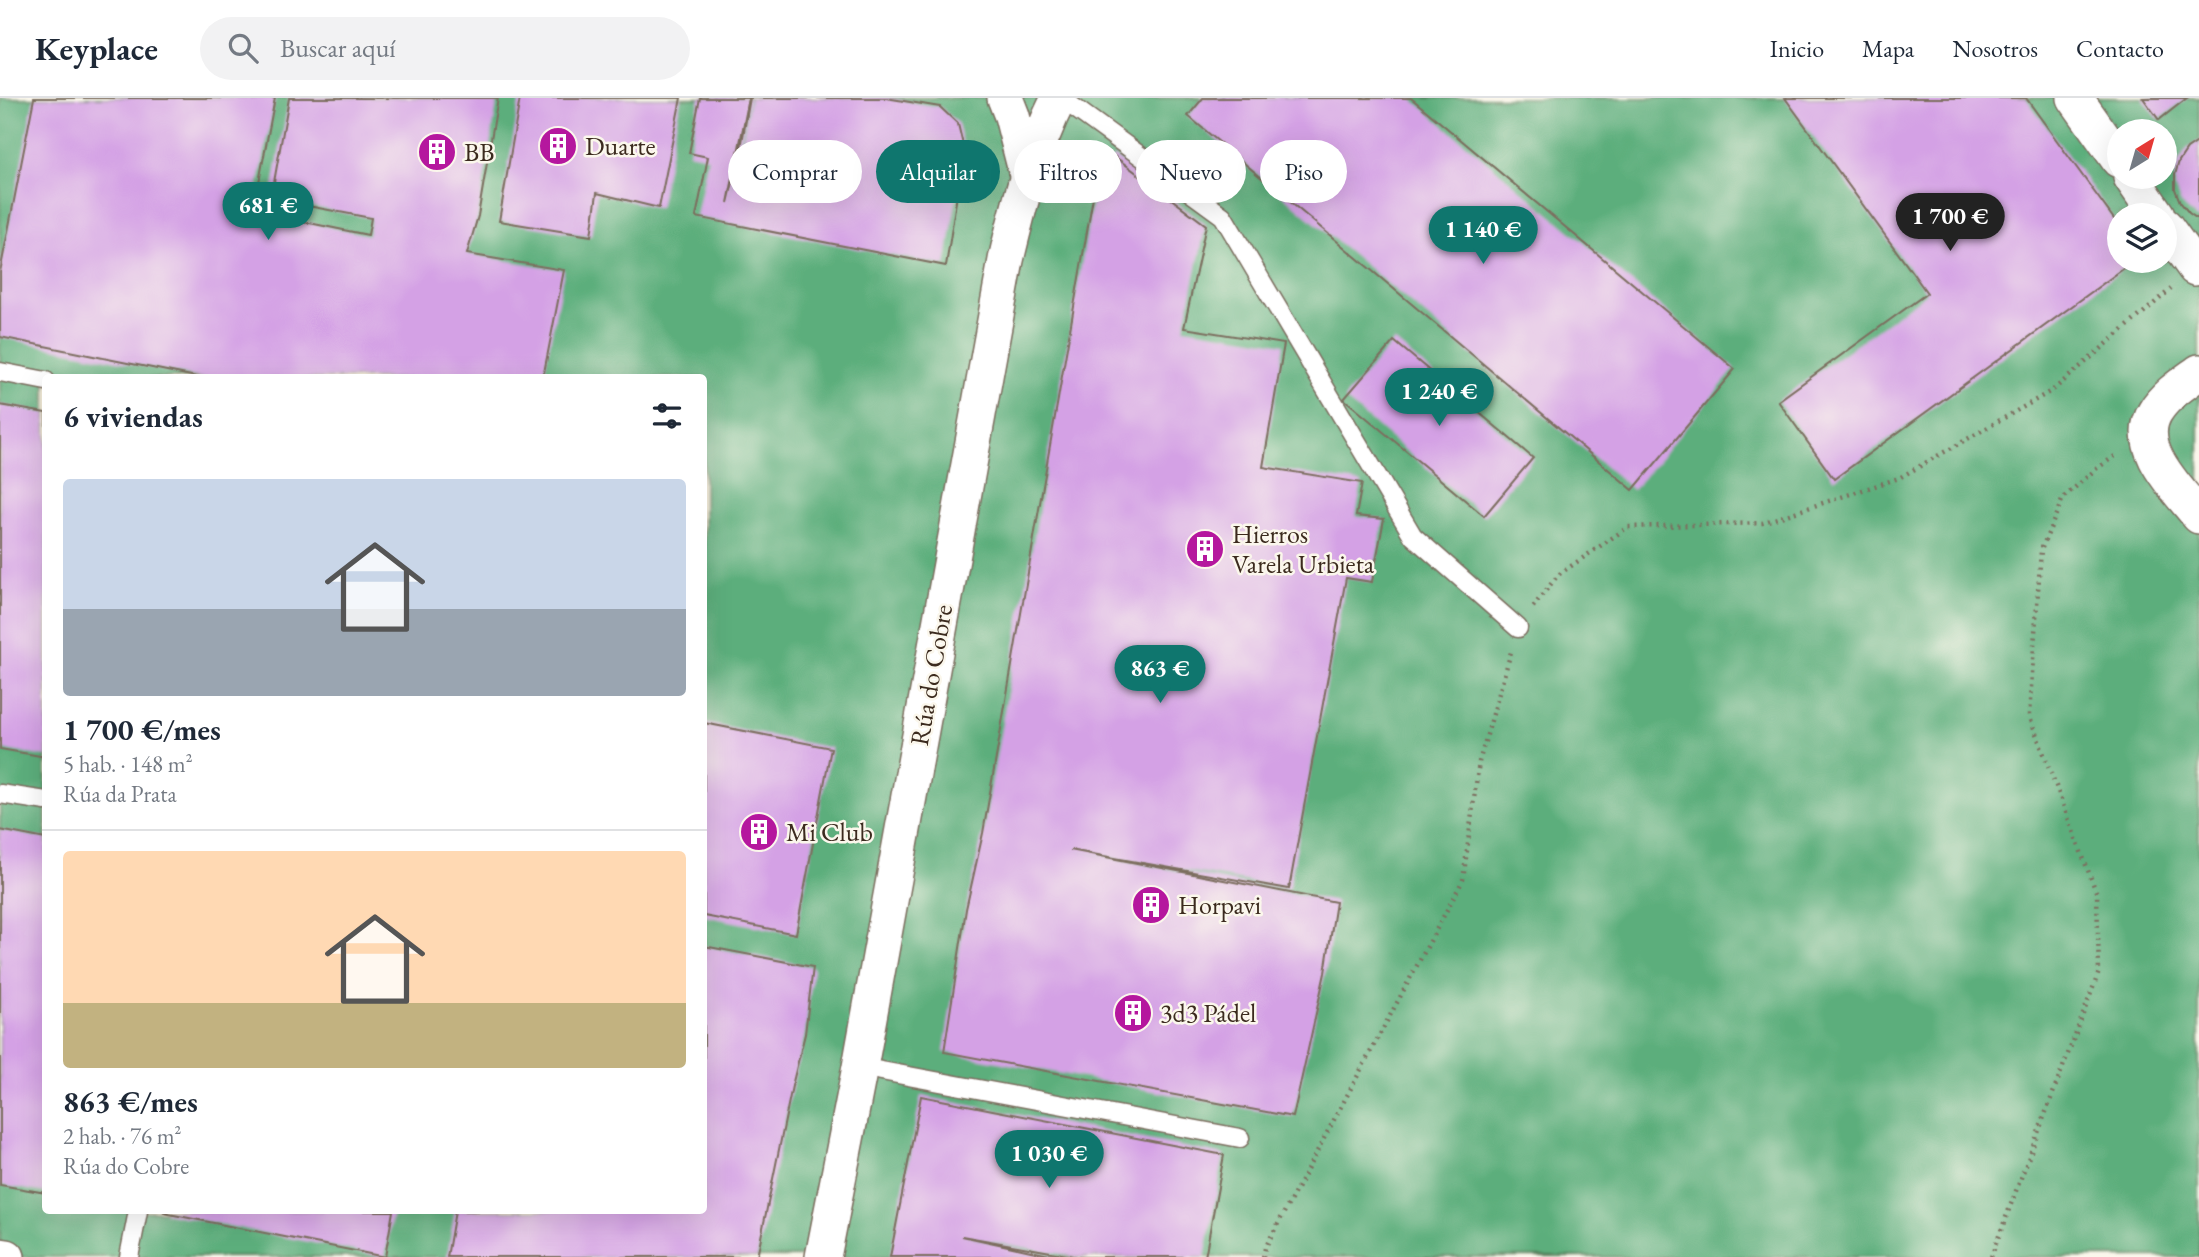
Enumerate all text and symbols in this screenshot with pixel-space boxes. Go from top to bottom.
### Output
search box [200,17,690,80]
text: Keyplace [35,27,158,70]
icon: search [224,29,262,67]
text: Buscar aquí [280,31,396,65]
text: Inicio [1770,33,1824,64]
text: Mapa [1862,33,1914,64]
text: Nosotros [1952,33,2038,64]
text: Contacto [2076,33,2164,64]
north arrow [2107,119,2177,189]
map controls [2107,119,2177,273]
building icon: Duarte [537,125,579,167]
place label: Duarte [585,129,656,163]
building icon: BB [416,131,458,173]
place label: BB [464,135,495,169]
chip: Comprar [728,140,862,203]
chip: Alquilar [876,140,1000,203]
chip: Filtros [1014,140,1122,203]
chip: Nuevo [1136,140,1246,203]
chip: Piso [1260,140,1347,203]
pin: 681 € [219,183,317,242]
text: 681 € [239,190,297,220]
pin: 1 700 € [1885,194,2015,253]
text: 1 700 € [1912,201,1988,231]
button: layers [2107,203,2177,273]
pin: 1 140 € [1418,206,1548,266]
text: 1 140 € [1445,214,1521,244]
pin: 1 240 € [1374,368,1504,428]
text: 1 240 € [1401,376,1477,406]
text: 6 viviendas [63,397,203,436]
icon: filters [648,397,686,435]
place label: Hierros Varela Urbieta [1232,517,1375,581]
icon: home [312,524,438,650]
building icon: Hierros Varela Urbieta [1184,528,1226,570]
street label: Rúa do Cobre [902,602,960,748]
pin: 863 € [1111,646,1209,705]
text: 863 € [1131,653,1189,683]
text: 1 700 €/mes [63,710,221,749]
text: 5 hab. · 148 m² [63,749,193,779]
text: Rúa da Prata [63,779,177,809]
building icon: Mi Club [738,811,780,853]
place label: Mi Club [786,815,873,849]
building icon: Horpavi [1130,884,1172,926]
place label: Horpavi [1178,888,1261,922]
icon: home [312,896,438,1022]
building icon: 3d3 Pádel [1112,992,1154,1034]
place label: 3d3 Pádel [1160,996,1256,1030]
text: 863 €/mes [63,1082,198,1121]
text: 2 hab. · 76 m² [63,1121,182,1151]
pin: 1 030 € [984,1130,1114,1190]
text: 1 030 € [1011,1138,1087,1168]
text: Rúa do Cobre [63,1151,189,1181]

